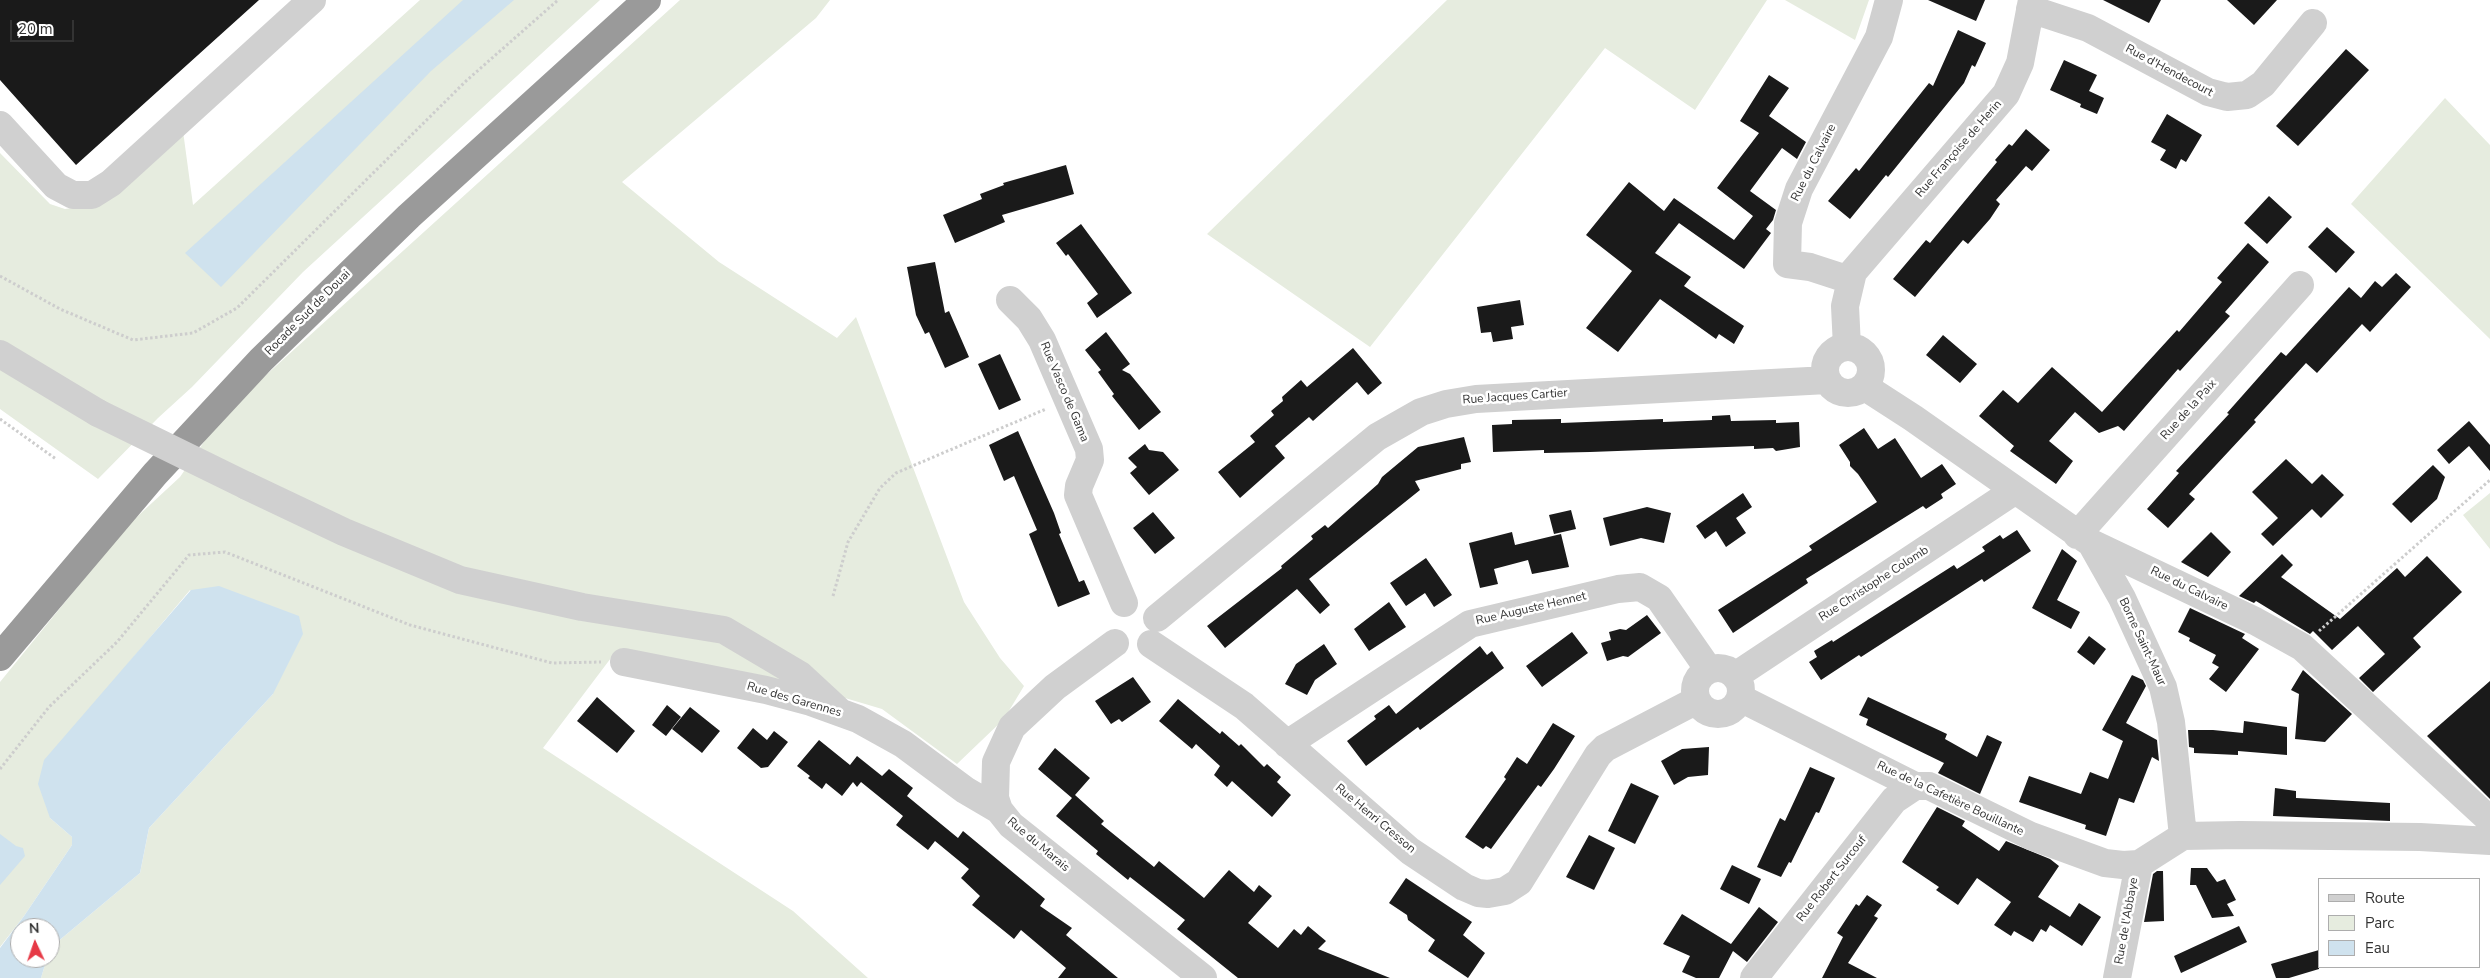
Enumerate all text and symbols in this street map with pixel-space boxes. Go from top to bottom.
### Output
scale bar [12,10,76,42]
text: 20 m [18,19,53,39]
street label: Rue d'Hendecourt [2123,42,2215,100]
street label: Rue Françoise de Herin [1913,97,2005,201]
street label: Rue du Calvaire [1788,122,1840,204]
street label: Rocade Sud de Douai [262,267,354,359]
street label: Rue Vasco de Gama [1036,340,1092,444]
street label: Rue de la Paix [2158,377,2220,443]
street label: Rue Jacques Cartier [1462,386,1568,408]
street label: Rue Christophe Colomb [1817,543,1931,625]
street label: Rue du Calvaire [2148,564,2230,614]
street label: Rue Auguste Hennet [1475,589,1587,629]
street label: Borne Saint-Maur [2115,596,2169,688]
street label: Rue des Garennes [745,680,843,720]
street label: Rue de la Cafetière Bouillante [1874,759,2026,839]
street label: Rue Henri Cresson [1332,781,1418,857]
street label: Rue du Marais [1004,815,1072,875]
street label: Rue Robert Surcouf [1794,833,1870,925]
street label: Rue de l'Abbaye [2112,876,2142,966]
legend [2318,878,2480,968]
text: Route [2365,888,2405,908]
text: Parc [2365,913,2394,933]
north arrow [10,918,60,968]
text: N [29,919,40,938]
text: Eau [2365,938,2390,958]

